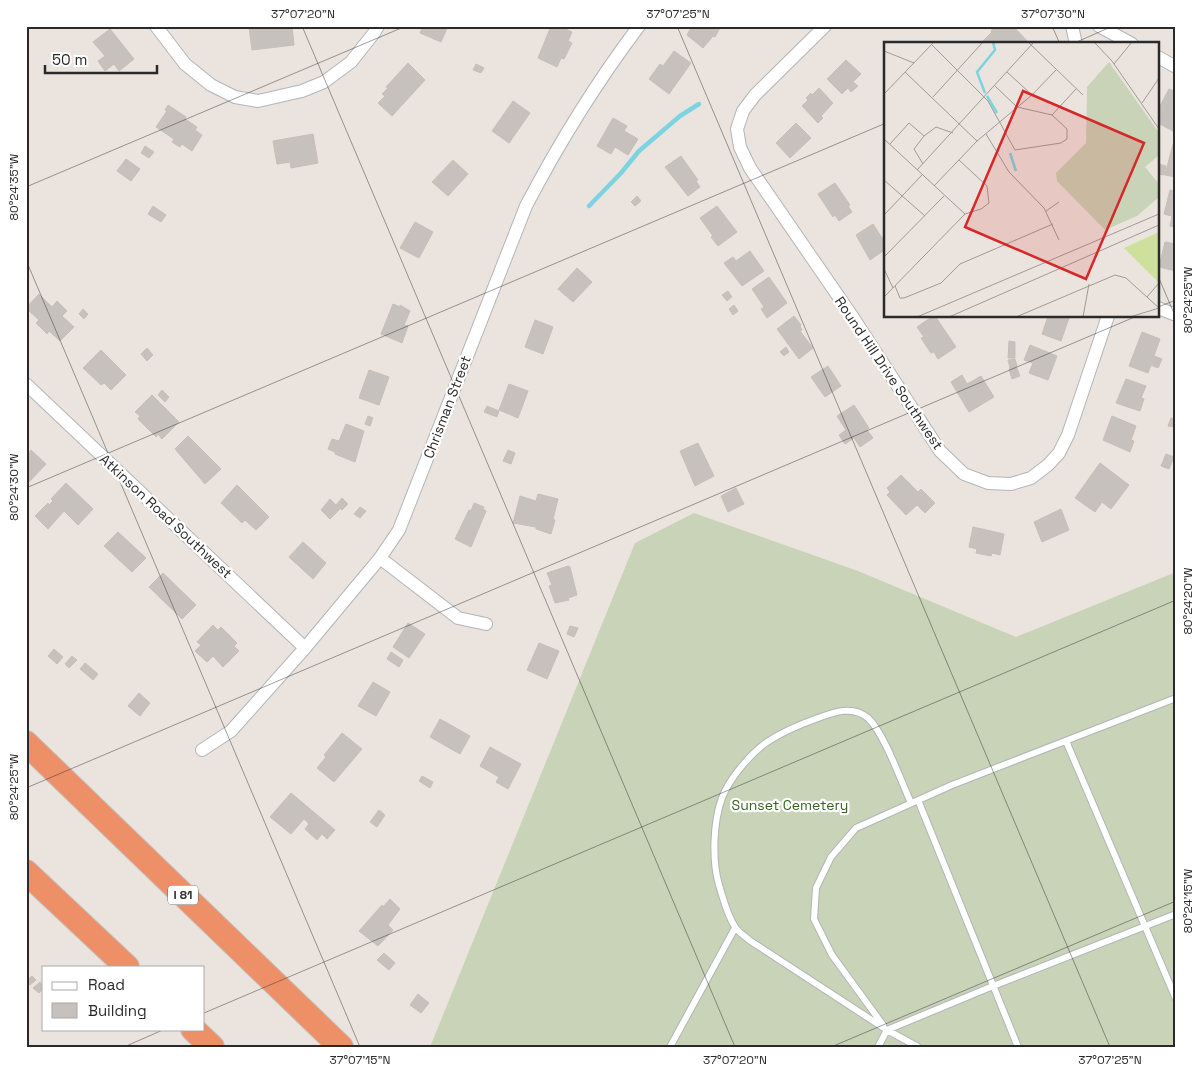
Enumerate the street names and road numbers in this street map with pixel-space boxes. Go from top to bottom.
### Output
street label: Round Hill Drive Southwest [831,293,947,453]
street label: Chrisman Street [419,353,475,461]
street label: Atkinson Road Southwest [96,450,236,582]
road number: I 81 [168,886,198,904]

